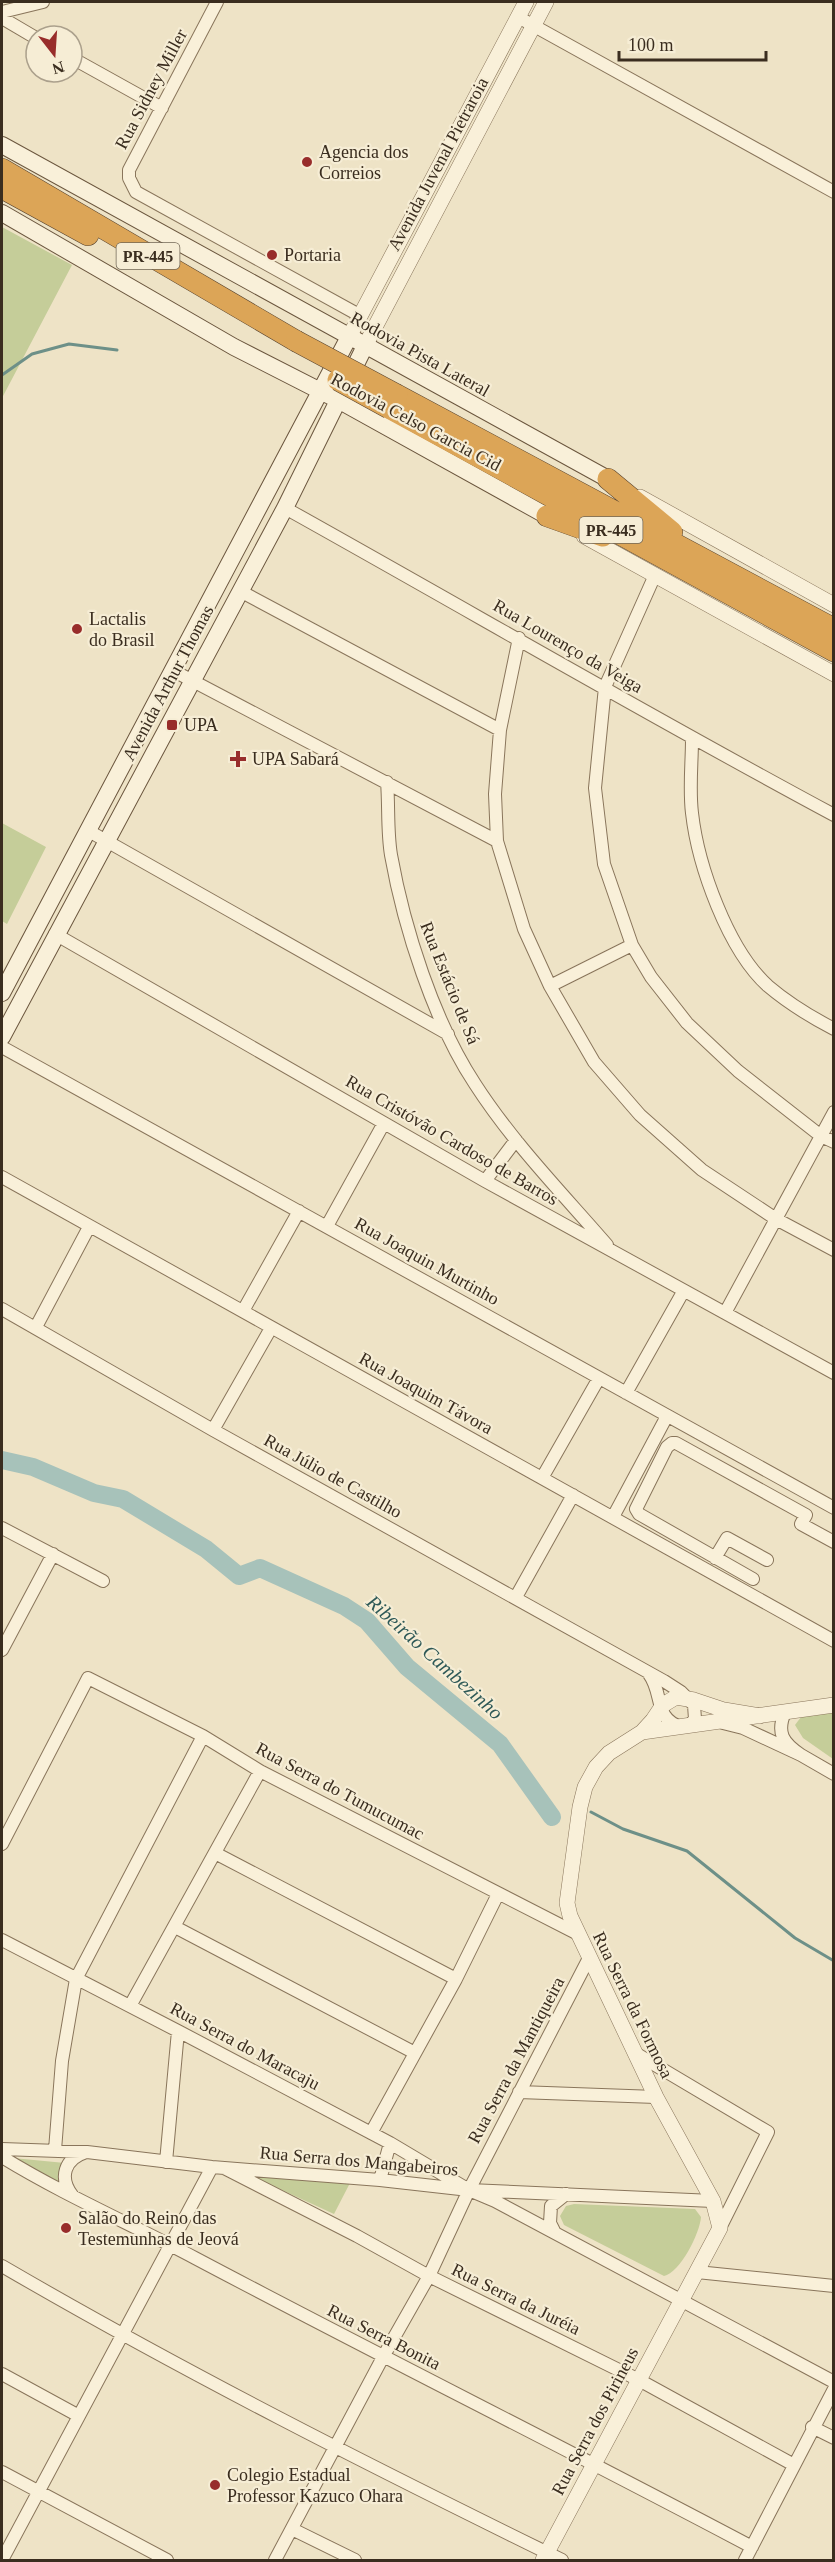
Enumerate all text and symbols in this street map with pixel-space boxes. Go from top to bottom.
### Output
north arrow [24,24,84,84]
scale bar [619,24,766,62]
street label: Rua Sidney Miller [111,26,191,152]
text: 100 m [628,35,674,55]
text: N [50,58,66,78]
street label: Avenida Juvenal Pietraroia [384,74,492,254]
place label: Agencia dos Correios [319,142,408,183]
marker: Agencia dos Correios [300,155,314,169]
road number: PR-445 [116,243,180,269]
place label: Portaria [284,245,341,265]
marker: Portaria [265,248,279,262]
street label: Rodovia Pista Lateral [347,307,493,401]
street label: Rodovia Celso Garcia Cid [328,369,504,475]
road number: PR-445 [580,517,642,543]
street label: Rua Lourenço da Veiga [490,595,646,697]
street label: Avenida Arthur Thomas [118,602,218,764]
place label: Lactalis do Brasil [89,609,155,650]
marker: Lactalis do Brasil [70,622,84,636]
place label: UPA [184,715,218,735]
marker: UPA [165,718,179,732]
place label: UPA Sabará [252,749,339,769]
marker: UPA Sabará [229,750,247,768]
street label: Rua Estácio de Sá [416,919,484,1047]
street label: Rua Cristóvão Cardoso de Barros [342,1071,562,1209]
street label: Rua Joaquin Murtinho [351,1213,503,1309]
street label: Rua Joaquim Távora [356,1348,496,1438]
street label: Rua Júlio de Castilho [261,1430,405,1522]
water label: Ribeirão Cambezinho [362,1590,507,1724]
street label: Rua Serra do Tumucumac [253,1738,427,1844]
street label: Rua Serra da Formosa [589,1929,677,2082]
street label: Rua Serra da Mantiqueira [464,1973,568,2147]
street label: Rua Serra do Maracaju [167,1998,323,2094]
street label: Rua Serra dos Mangabeiros [259,2142,459,2180]
place label: Salão do Reino das Testemunhas de Jeová [78,2208,239,2249]
marker: Salão do Reino das Testemunhas de Jeová [59,2221,73,2235]
street label: Rua Serra da Juréia [448,2259,584,2339]
street label: Rua Serra Bonita [324,2300,444,2374]
street label: Rua Serra dos Pirineus [548,2344,642,2498]
place label: Colegio Estadual Professor Kazuco Ohara [227,2465,403,2506]
marker: Colegio Estadual Professor Kazuco Ohara [208,2478,222,2492]

